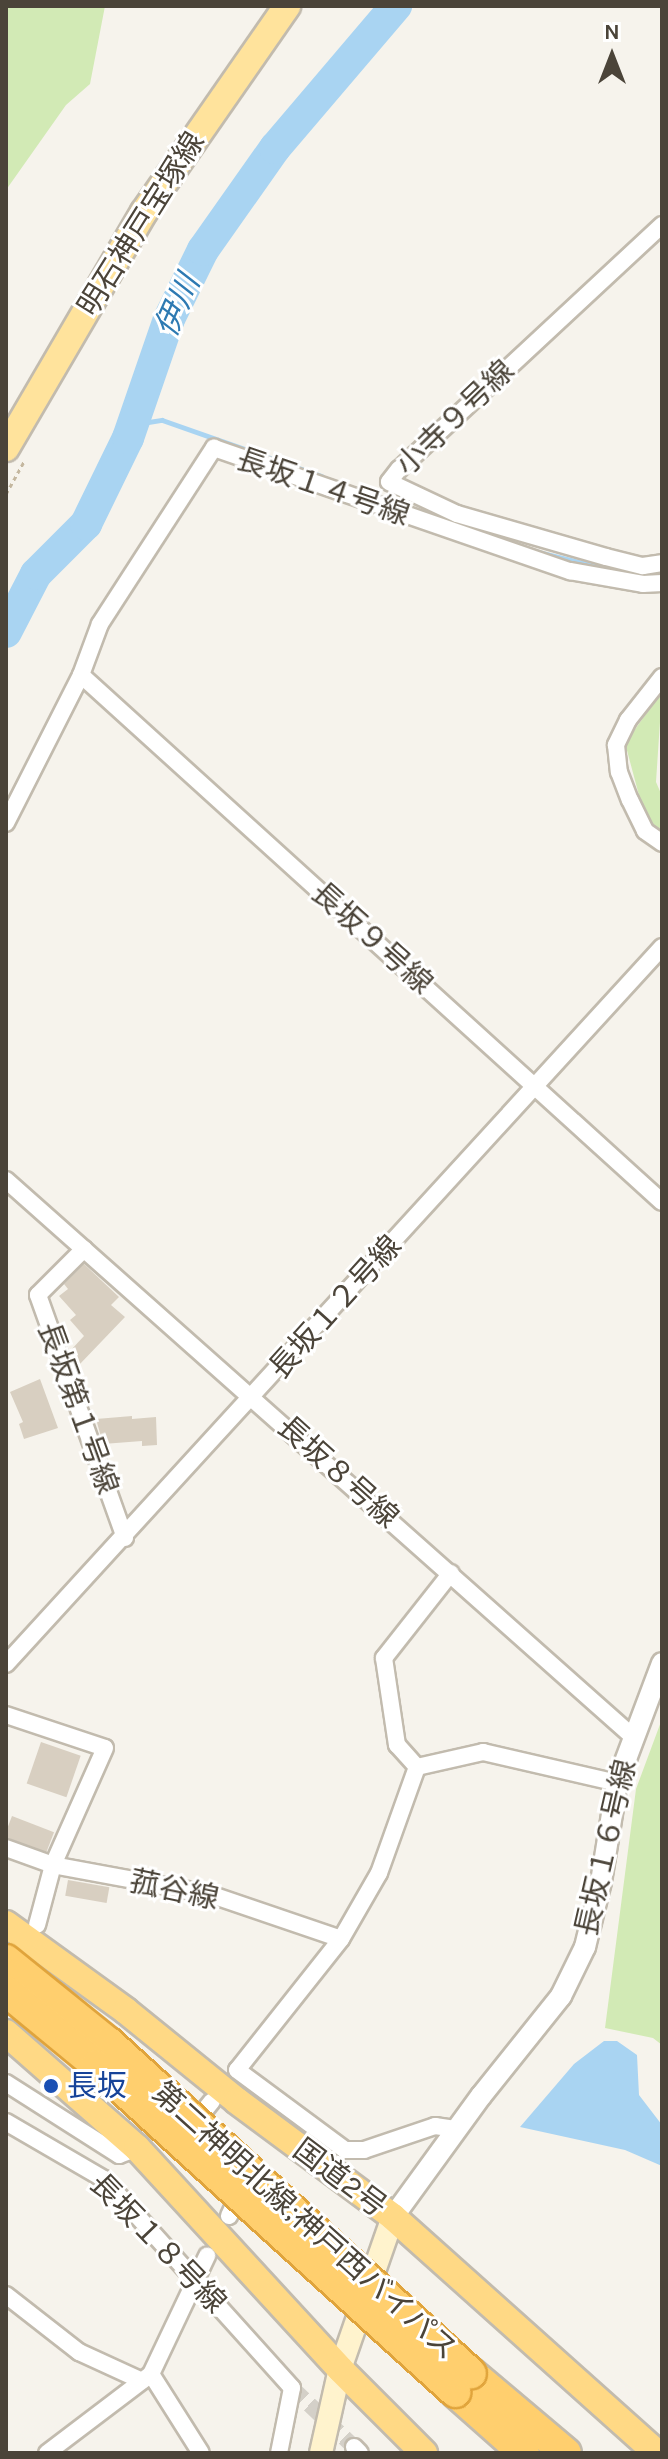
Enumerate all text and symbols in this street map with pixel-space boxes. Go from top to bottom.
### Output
north arrow [572,16,652,96]
text: N [604,19,620,45]
street label: 明石神戸宝塚線 [70,125,212,323]
water label: 伊川 [147,269,209,343]
street label: 小寺９号線 [389,353,521,483]
street label: 長坂１４号線 [232,441,414,533]
street label: 長坂９号線 [304,874,440,1002]
street label: 長坂１２号線 [261,1228,409,1386]
street label: 長坂第１号線 [30,1317,126,1499]
street label: 長坂８号線 [270,1408,406,1536]
street label: 長坂１６号線 [568,1756,644,1940]
street label: 菰谷線 [126,1863,222,1917]
place label: 長坂 [67,2068,127,2104]
street label: 第二神明北線;神戸西バイパス [145,2075,465,2367]
marker: 長坂 [42,2077,60,2095]
street label: 国道2号 [286,2131,394,2225]
street label: 長坂１８号線 [83,2166,233,2320]

